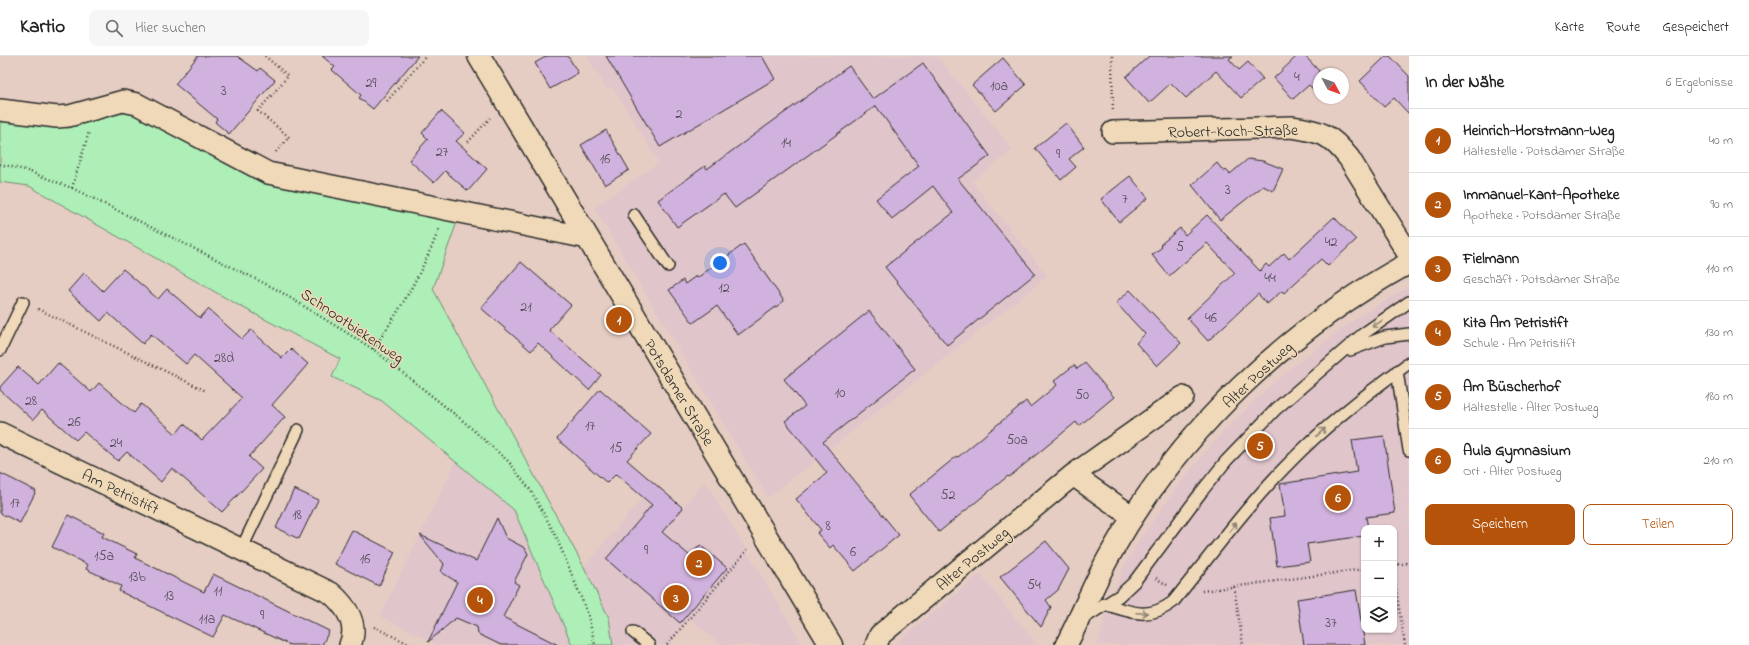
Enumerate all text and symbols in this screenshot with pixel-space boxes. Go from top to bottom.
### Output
search box [89,10,369,46]
text: Kartio [20,14,65,41]
icon: search [103,17,125,39]
text: Hier suchen [135,17,206,39]
text: Karte [1555,17,1584,38]
text: Route [1606,17,1640,38]
text: Gespeichert [1662,17,1729,38]
house number: 4 [1294,67,1300,88]
north arrow [1313,68,1349,104]
text: In der Nähe [1425,70,1504,95]
house number: 29 [365,73,377,94]
text: 6 Ergebnisse [1666,73,1733,92]
house number: 10a [990,76,1008,97]
house number: 3 [221,81,227,102]
house number: 2 [676,104,683,125]
street label: Robert-Koch-Straße [1168,119,1299,145]
text: Heinrich-Horstmann-Weg [1463,120,1614,142]
text: 1 [1436,131,1440,150]
text: 40 m [1709,131,1733,150]
house number: 14 [781,133,791,154]
house number: 27 [436,142,449,163]
text: Haltestelle · Potsdamer Straße [1463,142,1625,161]
house number: 9 [1056,144,1061,165]
house number: 16 [600,149,610,170]
house number: 3 [1225,180,1231,201]
text: Immanuel-Kant-Apotheke [1463,184,1620,206]
house number: 7 [1122,189,1128,210]
text: 2 [1435,195,1441,214]
text: 90 m [1710,195,1733,214]
text: Apotheke · Potsdamer Straße [1463,206,1620,225]
house number: 42 [1325,232,1337,253]
house number: 5 [1176,237,1184,258]
text: Fielmann [1463,248,1519,270]
your location [710,253,730,273]
text: 3 [1435,259,1441,278]
text: 110 m [1706,259,1733,278]
house number: 44 [1264,268,1276,289]
text: Geschäft · Potsdamer Straße [1463,270,1620,289]
house number: 12 [718,278,730,299]
street label: Schnootbiekenweg [295,283,408,370]
house number: 21 [520,297,532,318]
pin: 1 [606,305,632,335]
house number: 46 [1205,308,1217,329]
text: Kita Am Petristift [1463,312,1568,334]
one-way arrow [1372,320,1383,328]
text: 4 [1435,323,1441,342]
text: 130 m [1705,323,1733,342]
text: Schule · Am Petristift [1463,334,1576,353]
street label: Potsdamer Straße [637,335,720,452]
street label: Alter Postweg [1218,336,1299,415]
house number: 28d [214,348,234,369]
text: Am Büscherhof [1463,376,1561,398]
house number: 10 [835,383,845,404]
house number: 50 [1075,385,1089,406]
text: 5 [1434,387,1442,406]
text: 180 m [1705,387,1733,406]
house number: 28 [25,391,37,412]
text: Haltestelle · Alter Postweg [1463,398,1599,417]
house number: 26 [67,412,81,433]
house number: 17 [585,416,595,437]
one-way arrow [1316,427,1326,437]
house number: 50a [1006,430,1028,451]
pin: 5 [1247,431,1273,461]
house number: 24 [110,433,123,454]
house number: 15 [610,438,622,459]
text: Aula Gymnasium [1463,440,1571,462]
text: 6 [1435,451,1441,470]
text: 210 m [1703,451,1733,470]
text: Ort · Alter Postweg [1463,462,1562,481]
street label: Am Petristift [77,464,163,522]
pin: 6 [1325,483,1351,513]
house number: 52 [941,485,956,506]
house number: 17 [10,493,20,514]
button: Speichern [1425,504,1575,545]
button: Teilen [1583,504,1733,545]
house number: 18 [292,505,302,526]
house number: 8 [825,516,831,537]
street label: Alter Postweg [931,522,1015,597]
one-way arrow [1228,522,1237,533]
map controls [1361,525,1397,633]
button: + [1361,525,1397,561]
house number: 9 [644,540,649,561]
house number: 6 [850,542,856,563]
house number: 15a [94,546,114,567]
pin: 2 [686,548,712,578]
house number: 16 [360,549,370,570]
button: − [1361,561,1397,597]
house number: 13b [128,567,146,588]
house number: 54 [1027,575,1041,596]
house number: 11 [214,581,223,602]
pin: 3 [663,583,689,613]
pin: 4 [467,585,493,615]
house number: 13 [164,586,174,607]
button: layers [1361,597,1397,633]
house number: 9 [260,605,265,626]
house number: 11a [199,609,215,630]
one-way arrow [1135,610,1148,617]
house number: 37 [1325,613,1337,634]

